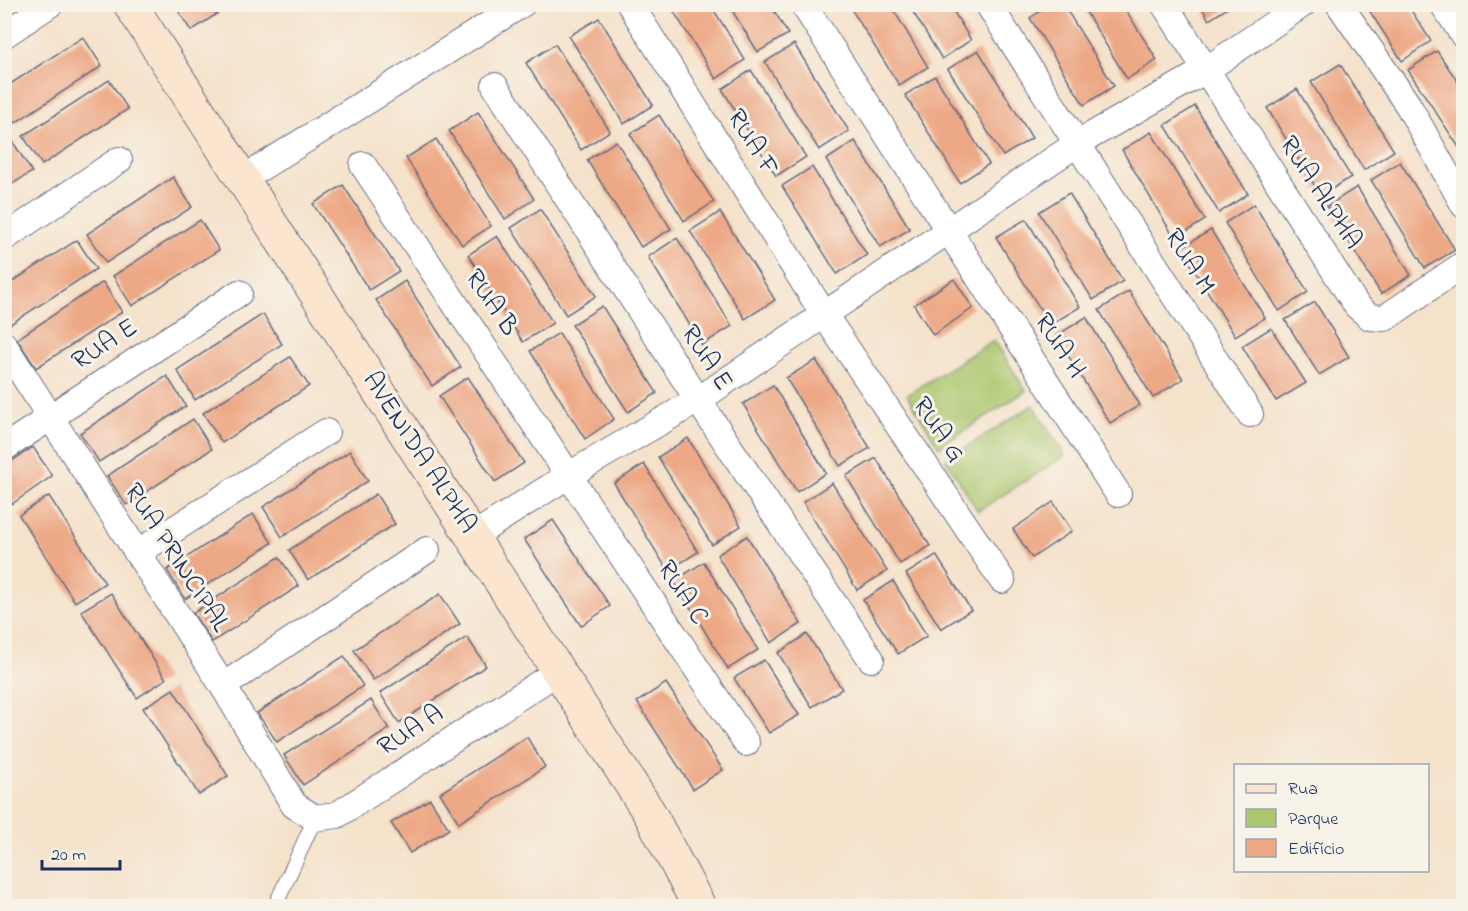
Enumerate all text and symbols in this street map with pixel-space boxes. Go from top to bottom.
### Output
street label: RUA F [716,102,788,184]
street label: RUA ALPHA [1269,129,1371,257]
street label: RUA M [1153,221,1225,303]
street label: RUA B [454,262,528,344]
street label: RUA H [1023,306,1095,386]
street label: RUA E [64,309,146,381]
street label: RUA E [670,317,742,399]
street label: AVENIDA ALPHA [352,364,486,542]
street label: RUA G [902,389,974,471]
street label: RUA PRINCIPAL [113,476,239,640]
street label: RUA C [647,553,717,633]
street label: RUA A [370,695,452,767]
legend [1234,764,1429,872]
text: Rua [1288,777,1318,803]
text: Parque [1288,807,1339,833]
scale bar [42,833,120,871]
text: Edifício [1288,837,1344,863]
text: 20 m [51,843,86,869]

